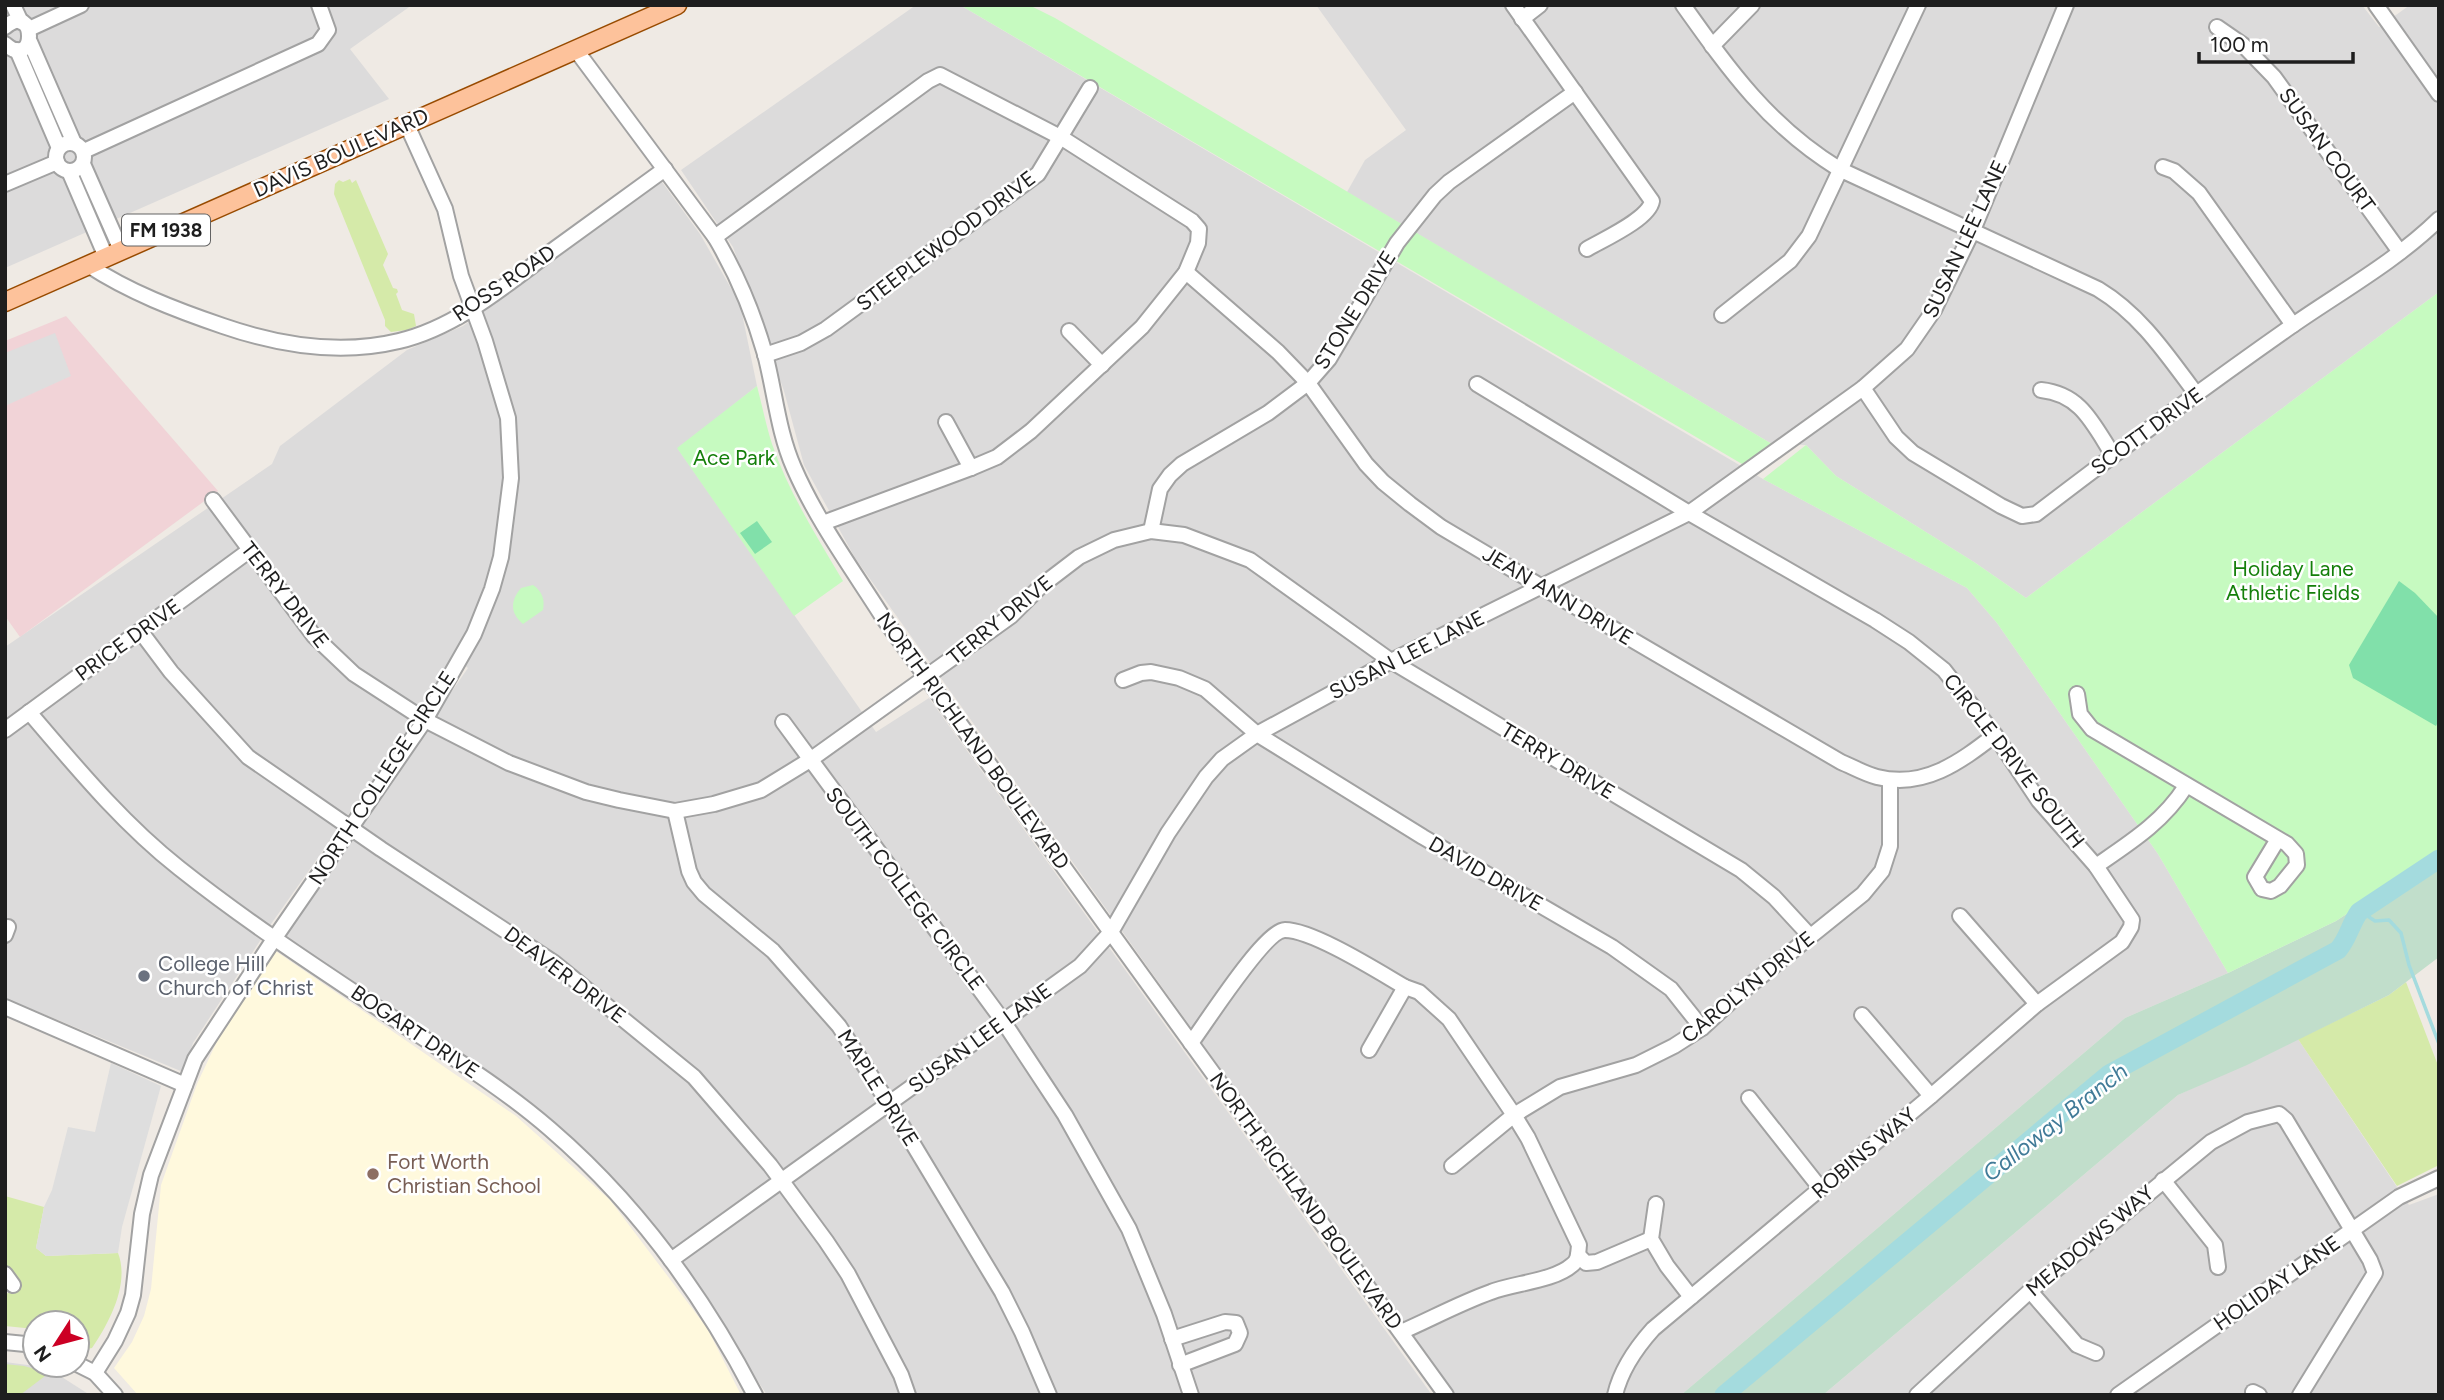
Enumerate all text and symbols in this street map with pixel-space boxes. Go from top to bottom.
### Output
scale bar [2199,21,2353,65]
text: 100 m [2210,32,2269,57]
street label: SUSAN COURT [2274,83,2381,217]
street label: DAVIS BOULEVARD [249,103,432,202]
street label: SUSAN LEE LANE [1917,156,2012,322]
street label: STEEPLEWOOD DRIVE [851,165,1040,316]
road number: FM 1938 [122,214,210,246]
street label: ROSS ROAD [448,239,560,326]
street label: STONE DRIVE [1308,246,1401,374]
street label: SCOTT DRIVE [2086,381,2208,480]
park label: Ace Park [693,445,776,470]
street label: TERRY DRIVE [236,536,335,653]
street label: JEAN ANN DRIVE [1478,541,1638,650]
park label: Holiday Lane Athletic Fields [2226,556,2360,605]
street label: TERRY DRIVE [942,569,1057,670]
street label: PRICE DRIVE [70,593,185,686]
street label: SUSAN LEE LANE [1325,605,1489,705]
street label: NORTH RICHLAND BOULEVARD [872,607,1075,874]
street label: NORTH COLLEGE CIRCLE [303,666,460,889]
street label: CIRCLE DRIVE SOUTH [1939,669,2090,853]
street label: TERRY DRIVE [1497,717,1620,804]
street label: SOUTH COLLEGE CIRCLE [821,782,990,995]
street label: DAVID DRIVE [1425,831,1548,916]
street label: DEAVER DRIVE [500,921,631,1028]
street label: CAROLYN DRIVE [1676,925,1819,1048]
place label: College Hill Church of Christ [158,951,314,1000]
marker: College Hill Church of Christ [136,968,152,984]
street label: SUSAN LEE LANE [903,977,1056,1098]
street label: BOGART DRIVE [346,979,484,1084]
street label: MAPLE DRIVE [833,1025,924,1151]
water label: Calloway Branch [1977,1057,2133,1187]
street label: NORTH RICHLAND BOULEVARD [1205,1067,1408,1334]
street label: ROBINS WAY [1806,1102,1921,1203]
place label: Fort Worth Christian School [387,1149,541,1198]
marker: Fort Worth Christian School [365,1166,381,1182]
street label: MEADOWS WAY [2021,1180,2159,1301]
street label: HOLIDAY LANE [2209,1230,2345,1336]
north arrow [21,1309,91,1379]
text: N [29,1341,56,1366]

